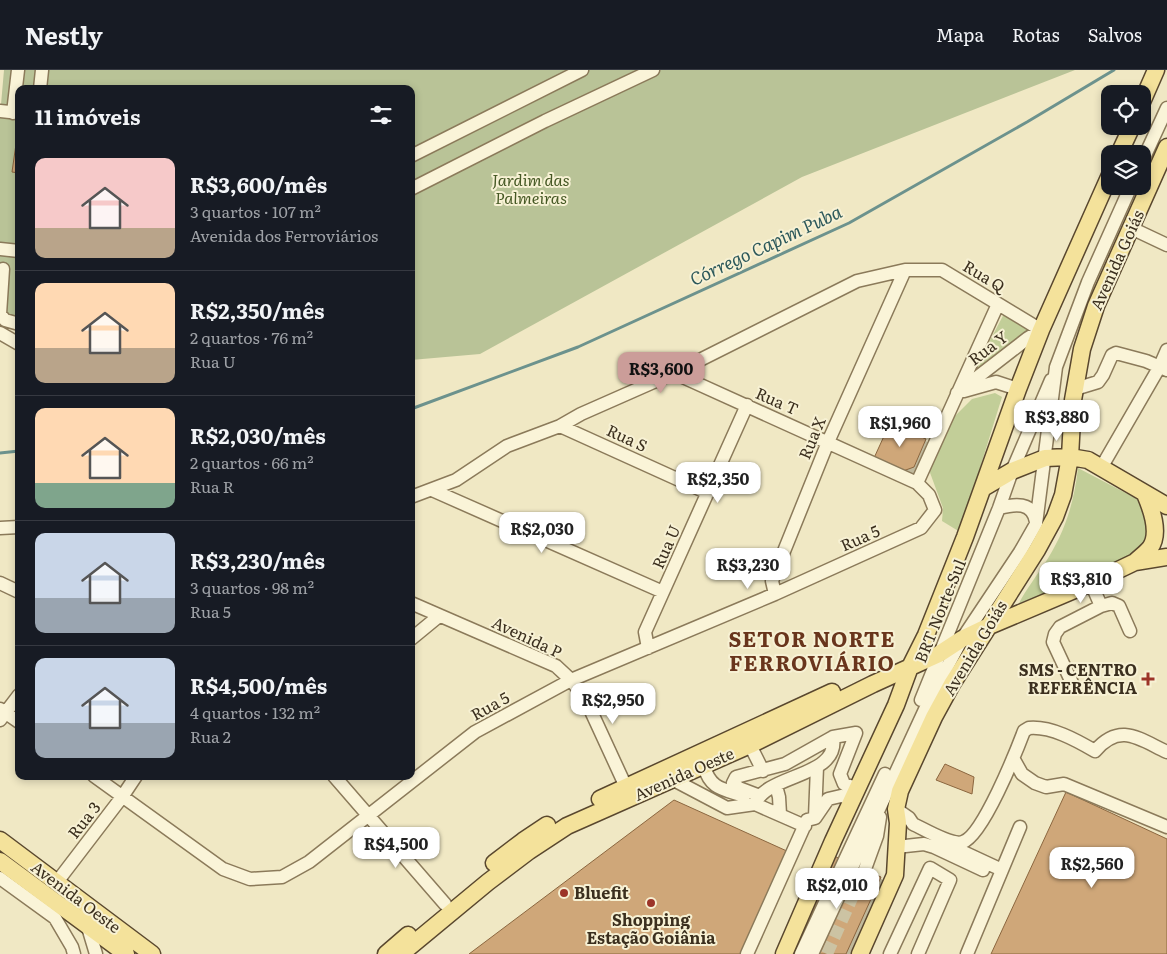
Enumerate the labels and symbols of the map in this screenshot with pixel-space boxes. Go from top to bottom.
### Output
park label: Jardim das Palmeiras [492,167,570,209]
water label: Córrego Capim Puba [685,197,847,292]
street label: Avenida Goiás [1083,206,1149,314]
street label: Rua Q [959,253,1012,298]
street label: Rua Y [962,324,1013,370]
pin: R$3,600 [615,352,707,394]
street label: Rua T [752,380,803,420]
pin: R$3,880 [1011,400,1103,442]
pin: R$1,960 [854,406,946,448]
street label: Rua X [791,412,831,463]
street label: Rua S [603,417,652,457]
pin: R$2,350 [672,462,764,504]
pin: R$2,030 [496,512,588,554]
street label: Rua 5 [836,518,883,556]
street label: Rua U [645,521,685,572]
pin: R$3,230 [702,548,794,590]
street label: BRT Norte-Sul [907,555,971,666]
pin: R$3,810 [1035,562,1127,604]
street label: Avenida Goiás [936,595,1012,700]
street label: Avenida P [488,609,567,663]
district label: SETOR NORTE FERROVIÁRIO [728,622,896,677]
place label: SMS - CENTRO REFERÊNCIA [1019,657,1137,699]
marker: SMS - CENTRO REFERÊNCIA [1141,672,1155,686]
pin: R$2,950 [567,682,659,725]
street label: Rua 5 [466,685,513,726]
street label: Avenida Oeste [630,740,737,806]
street label: Rua 3 [61,796,105,843]
pin: R$4,500 [350,826,442,869]
pin: R$2,560 [1046,846,1138,889]
street label: Avenida Oeste [27,854,127,938]
pin: R$2,010 [791,868,883,910]
place label: Bluefit [574,880,629,904]
marker: Bluefit [558,887,570,899]
marker: Shopping Estação Goiânia [645,897,657,909]
place label: Shopping Estação Goiânia [586,907,716,949]

